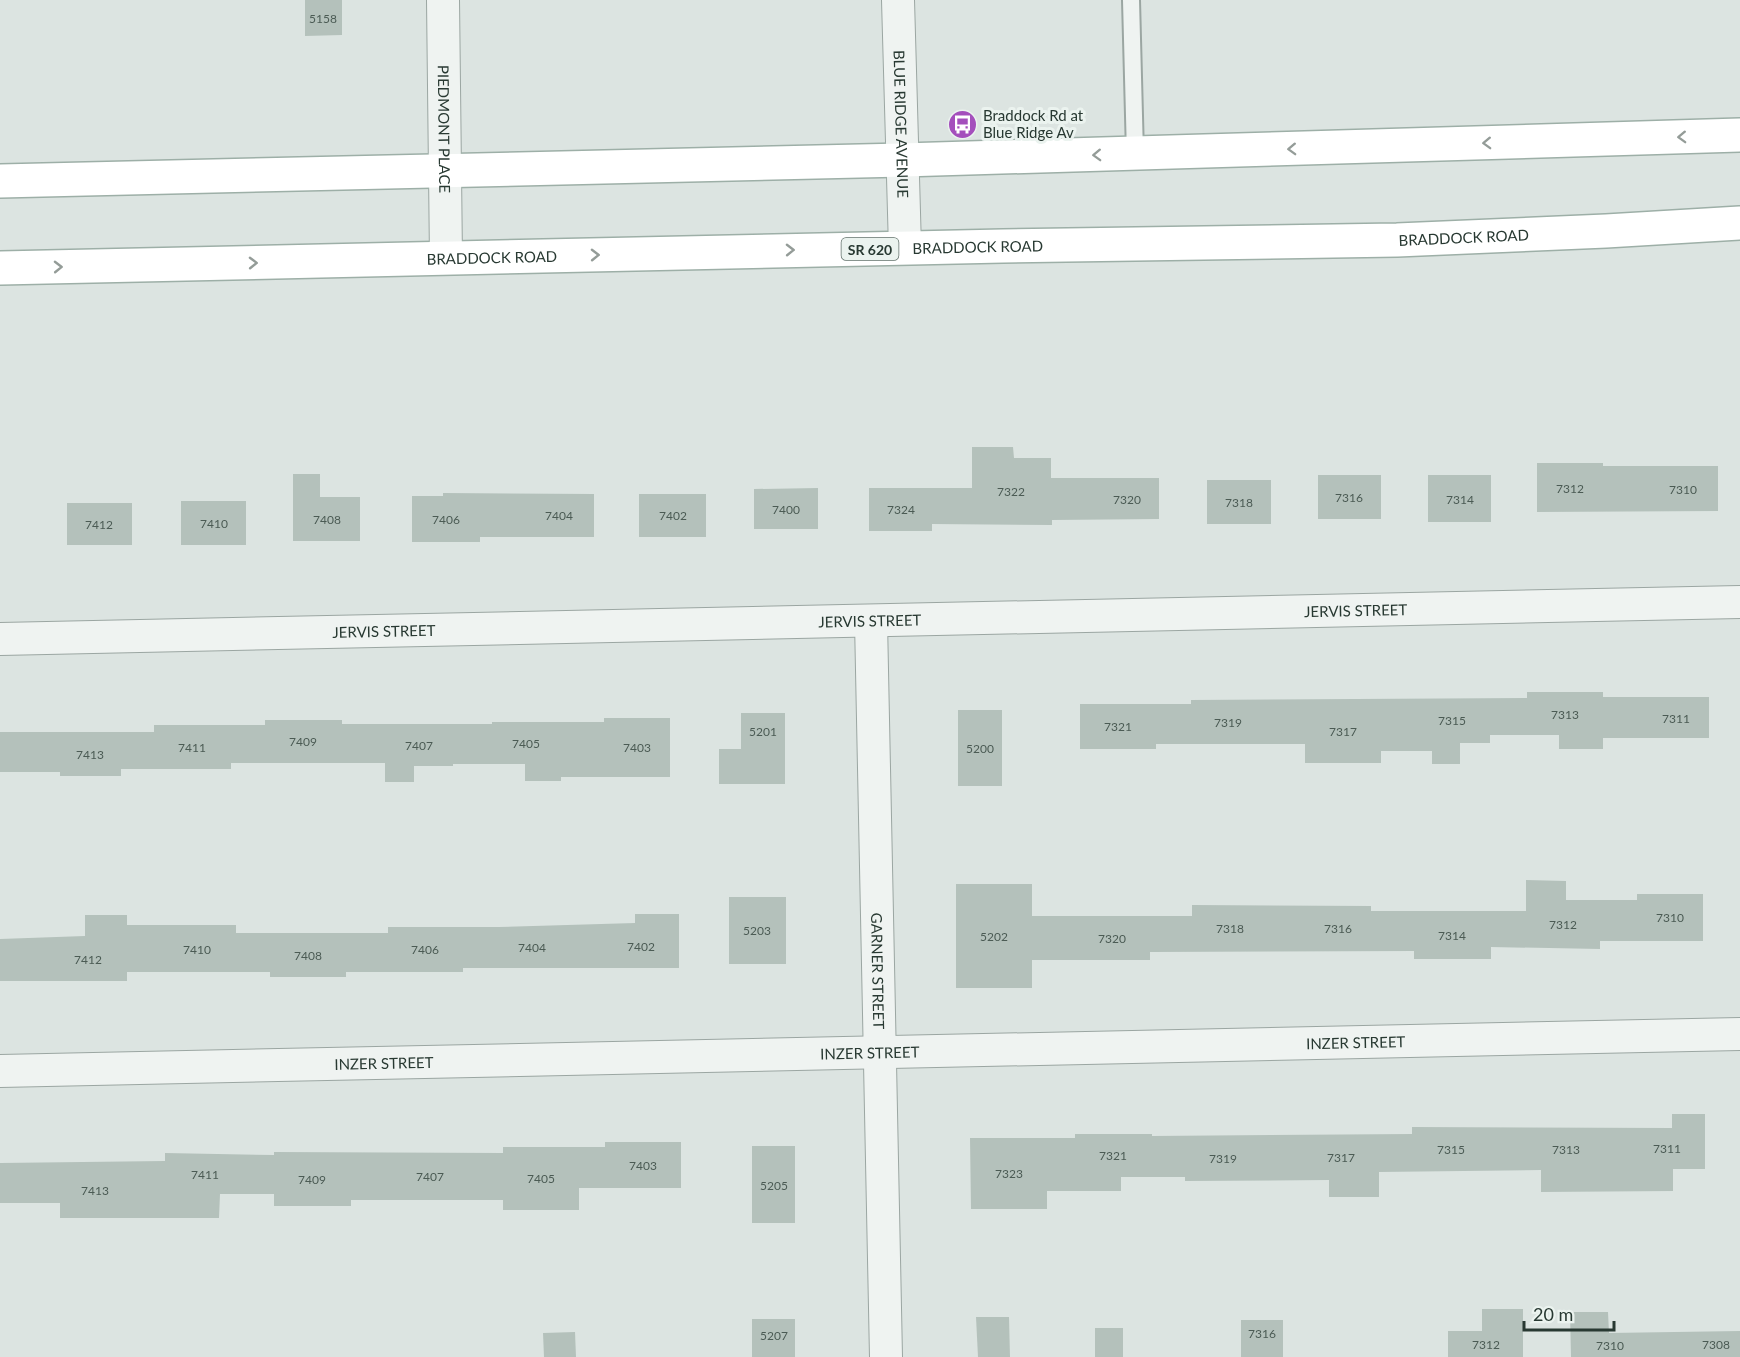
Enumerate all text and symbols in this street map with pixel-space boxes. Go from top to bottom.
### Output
house number: 5158 [309,11,337,26]
street label: BLUE RIDGE AVENUE [890,50,913,198]
street label: PIEDMONT PLACE [435,65,454,193]
place label: Braddock Rd at Blue Ridge Av [983,106,1084,141]
bus stop icon: Braddock Rd at Blue Ridge Av [946,108,978,140]
one-way arrow [1677,130,1686,143]
one-way arrow [1482,137,1491,149]
one-way arrow [1287,143,1296,155]
one-way arrow [1092,149,1101,161]
street label: BRADDOCK ROAD [1398,225,1529,249]
street label: BRADDOCK ROAD [912,236,1043,257]
road number: SR 620 [842,238,898,260]
one-way arrow [786,244,795,257]
street label: BRADDOCK ROAD [426,247,557,268]
one-way arrow [591,249,600,261]
one-way arrow [249,256,258,269]
one-way arrow [54,261,63,273]
house number: 7312 [1556,481,1584,496]
house number: 7310 [1669,482,1697,497]
house number: 7322 [997,484,1025,499]
house number: 7316 [1335,490,1363,505]
house number: 7320 [1113,492,1141,507]
house number: 7314 [1446,492,1474,507]
house number: 7318 [1225,495,1253,510]
house number: 7400 [772,502,800,517]
house number: 7324 [887,502,915,517]
house number: 7404 [545,508,573,523]
house number: 7402 [659,508,687,523]
house number: 7408 [313,512,341,527]
house number: 7406 [432,512,460,527]
house number: 7410 [200,516,228,531]
house number: 7412 [85,517,113,532]
street label: JERVIS STREET [1304,600,1408,620]
street label: JERVIS STREET [818,610,922,631]
street label: JERVIS STREET [332,621,436,641]
house number: 7313 [1551,707,1579,722]
house number: 7311 [1662,711,1690,726]
house number: 7315 [1438,713,1466,728]
house number: 7319 [1214,715,1242,730]
house number: 7321 [1104,719,1132,734]
house number: 5201 [749,724,777,739]
house number: 7317 [1329,724,1357,739]
house number: 7409 [289,734,317,749]
house number: 7405 [512,736,540,751]
house number: 7407 [405,738,433,753]
house number: 7411 [178,740,206,755]
house number: 7403 [623,740,651,755]
house number: 5200 [966,741,994,756]
house number: 7413 [76,747,104,762]
house number: 7310 [1656,910,1684,925]
street label: GARNER STREET [868,913,888,1029]
house number: 7312 [1549,917,1577,932]
house number: 7318 [1216,921,1244,936]
house number: 7316 [1324,921,1352,936]
house number: 5203 [743,923,771,938]
house number: 7314 [1438,928,1466,943]
house number: 5202 [980,929,1008,944]
house number: 7320 [1098,931,1126,946]
house number: 7402 [627,939,655,954]
house number: 7404 [518,940,546,955]
house number: 7410 [183,942,211,957]
house number: 7406 [411,942,439,957]
house number: 7408 [294,948,322,963]
house number: 7412 [74,952,102,967]
street label: INZER STREET [1306,1032,1406,1052]
street label: INZER STREET [820,1042,920,1063]
street label: INZER STREET [334,1053,434,1073]
house number: 7311 [1653,1141,1681,1156]
house number: 7315 [1437,1142,1465,1157]
house number: 7313 [1552,1142,1580,1157]
house number: 7321 [1099,1148,1127,1163]
house number: 7317 [1327,1150,1355,1165]
house number: 7319 [1209,1151,1237,1166]
house number: 7403 [629,1158,657,1173]
house number: 7323 [995,1166,1023,1181]
house number: 7411 [191,1167,219,1182]
house number: 7407 [416,1169,444,1184]
house number: 7405 [527,1171,555,1186]
house number: 7409 [298,1172,326,1187]
house number: 5205 [760,1178,788,1193]
house number: 7413 [81,1183,109,1198]
scale bar [1524,1294,1614,1332]
text: 20 m [1533,1303,1573,1325]
house number: 7316 [1248,1326,1276,1341]
house number: 5207 [760,1328,788,1343]
house number: 7312 [1472,1337,1500,1352]
house number: 7308 [1702,1337,1730,1352]
house number: 7310 [1596,1338,1624,1353]

